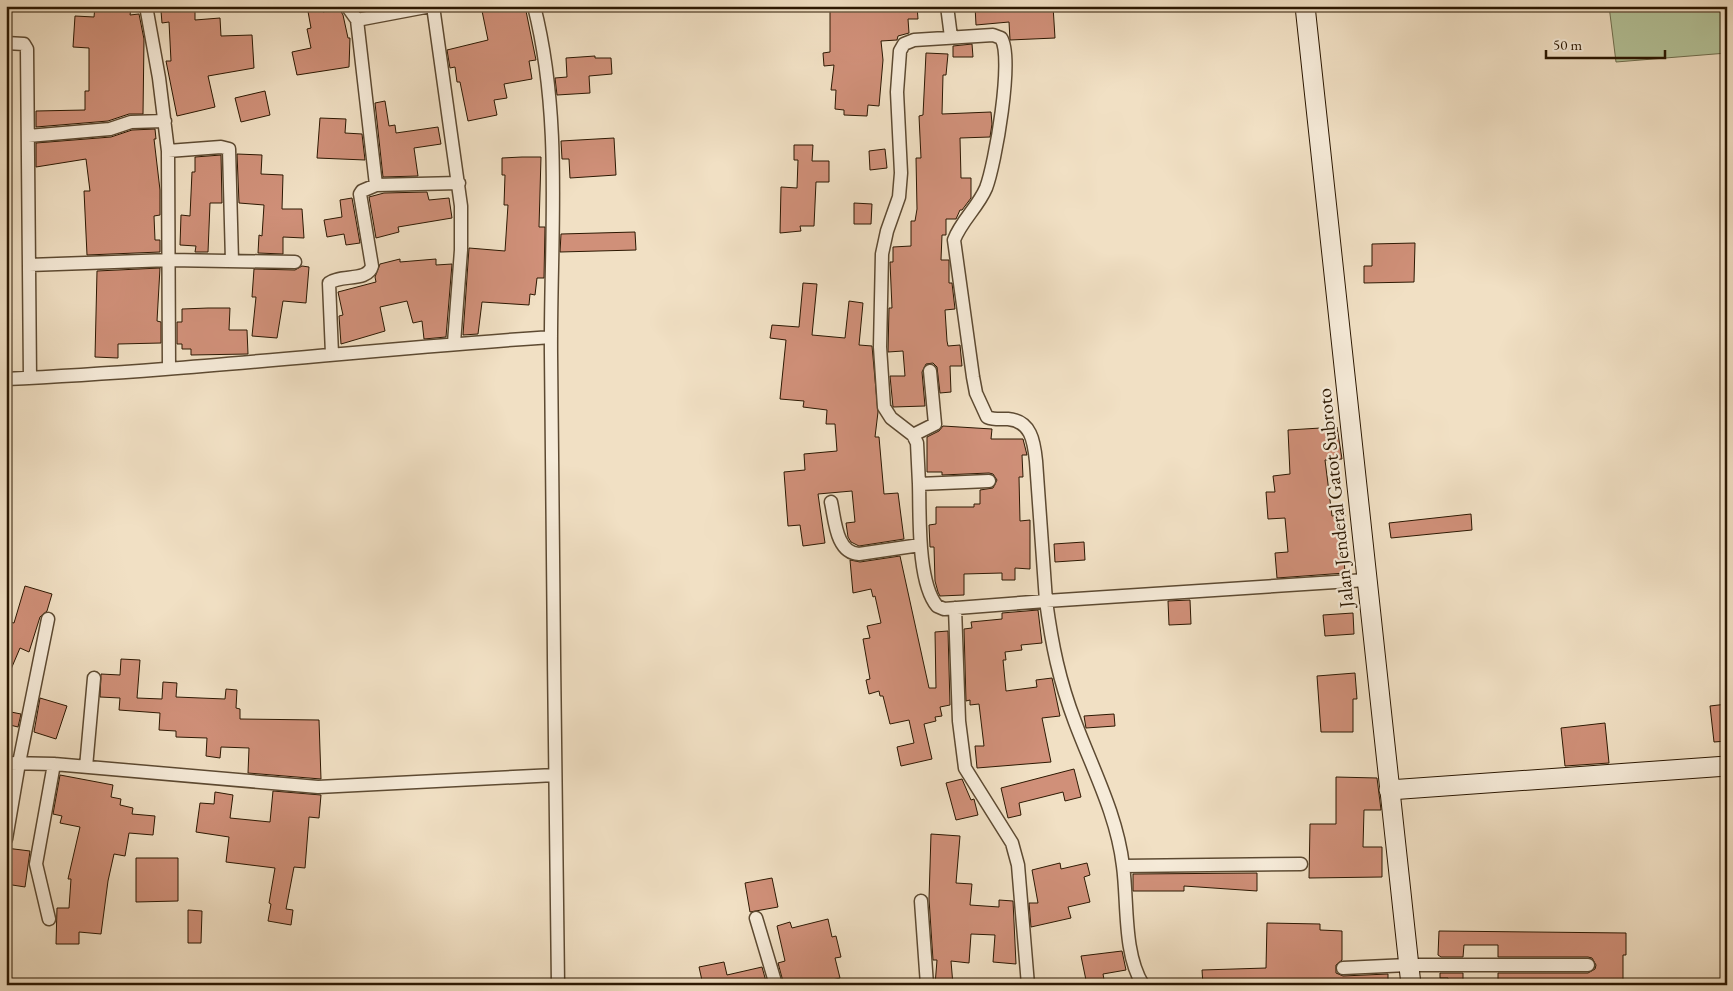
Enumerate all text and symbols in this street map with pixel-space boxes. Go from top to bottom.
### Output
scale bar [1546,28,1664,60]
text: 50 m [1553,35,1582,54]
street label: Jalan Jenderal Gatot Subroto [1311,387,1360,611]

